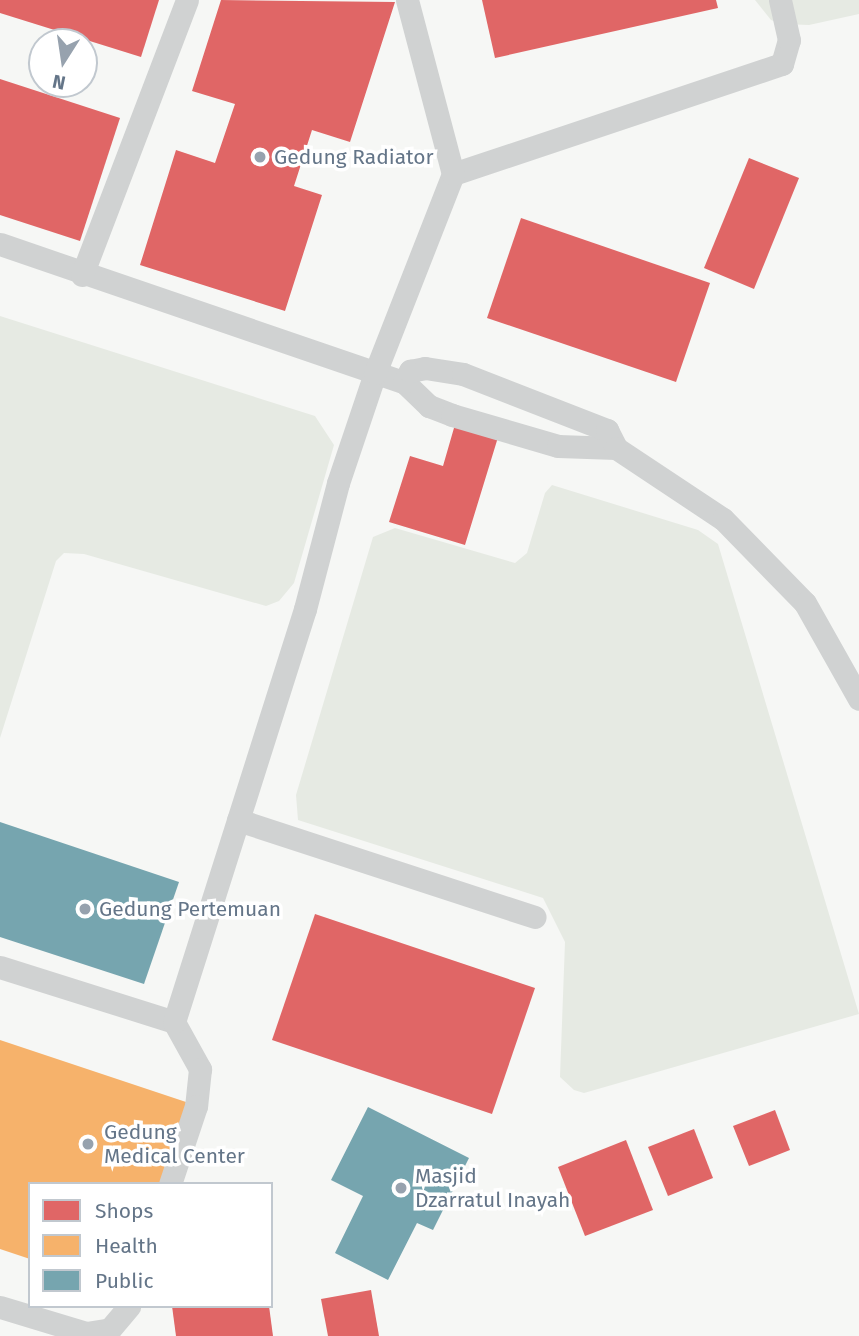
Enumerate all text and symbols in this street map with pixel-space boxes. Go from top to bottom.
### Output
north arrow [28,28,98,98]
text: N [50,70,68,95]
place label: Gedung Radiator [274,144,434,170]
marker: Gedung Radiator [252,149,268,165]
place label: Gedung Pertemuan [99,896,281,922]
marker: Gedung Pertemuan [77,901,93,917]
place label: Gedung Medical Center [104,1119,245,1169]
marker: Gedung Medical Center [78,1134,98,1154]
place label: Masjid Dzarratul Inayah [415,1163,570,1213]
marker: Masjid Dzarratul Inayah [393,1180,409,1196]
legend [28,1182,273,1308]
text: Shops [95,1198,153,1224]
text: Health [95,1233,158,1259]
text: Public [95,1268,153,1294]

